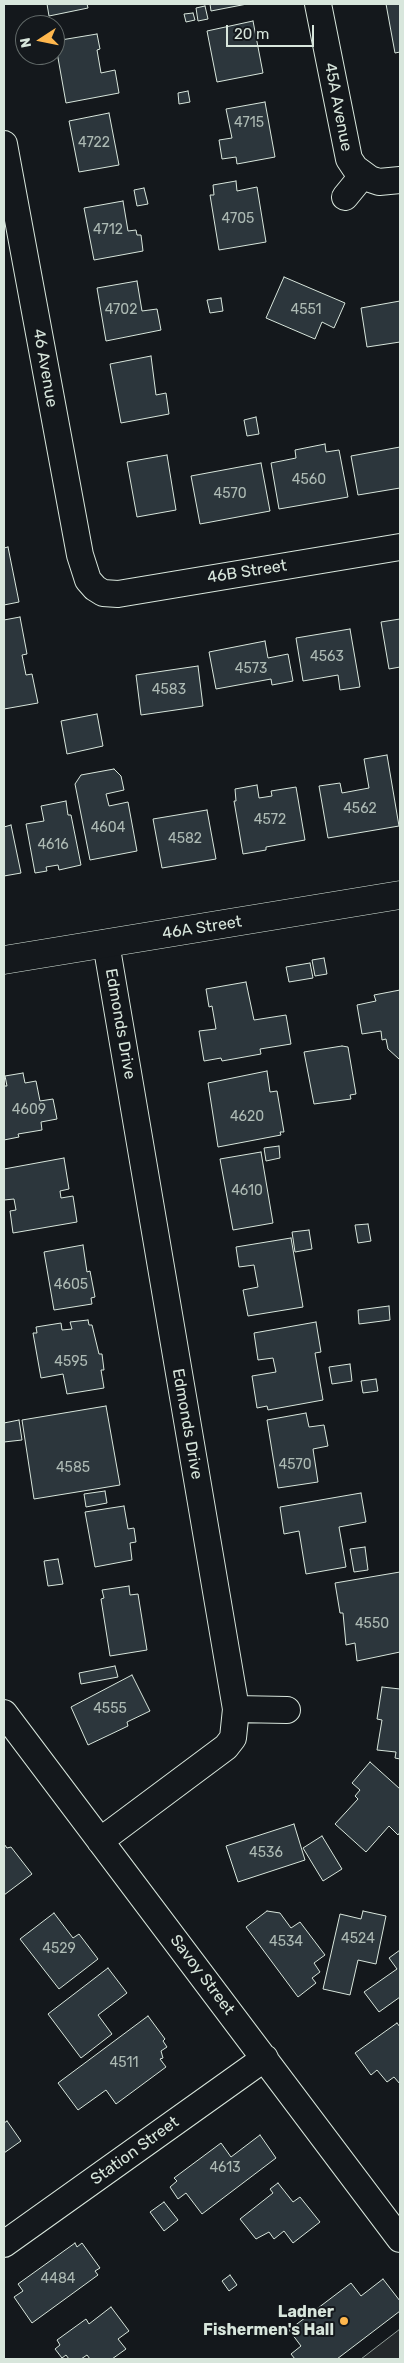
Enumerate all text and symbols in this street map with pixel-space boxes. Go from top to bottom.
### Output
north arrow [15,15,65,65]
scale bar [229,15,316,47]
text: 20 m [234,25,269,43]
text: N [16,36,35,49]
street label: 45A Avenue [320,61,356,153]
house number: 4715 [234,115,264,131]
house number: 4722 [78,135,110,151]
house number: 4705 [222,211,254,227]
house number: 4712 [93,222,123,238]
house number: 4702 [105,302,137,318]
house number: 4551 [290,302,322,318]
street label: 46 Avenue [29,327,61,409]
house number: 4560 [292,472,326,488]
house number: 4570 [213,486,247,502]
street label: 46B Street [206,556,288,588]
house number: 4563 [310,649,344,665]
house number: 4573 [235,661,267,677]
house number: 4583 [152,682,186,698]
house number: 4562 [343,801,377,817]
house number: 4572 [254,812,286,828]
house number: 4604 [91,820,125,836]
house number: 4582 [168,831,202,847]
house number: 4616 [37,837,69,853]
street label: 46A Street [161,912,243,944]
street label: Edmonds Drive [101,967,139,1081]
house number: 4609 [12,1102,46,1118]
house number: 4620 [230,1109,264,1125]
house number: 4610 [231,1183,263,1199]
house number: 4605 [54,1277,88,1293]
house number: 4595 [54,1354,88,1370]
street label: Edmonds Drive [168,1367,206,1481]
house number: 4570 [278,1457,312,1473]
house number: 4585 [56,1460,90,1476]
house number: 4550 [355,1616,389,1632]
house number: 4555 [93,1701,127,1717]
house number: 4536 [249,1845,283,1861]
street label: Savoy Street [166,1931,238,2019]
house number: 4524 [341,1931,375,1947]
house number: 4534 [269,1934,303,1950]
house number: 4529 [42,1941,76,1957]
house number: 4511 [110,2055,138,2071]
street label: Station Street [87,2113,183,2189]
house number: 4613 [209,2160,241,2176]
house number: 4484 [41,2271,75,2287]
place label: Ladner Fishermen's Hall [203,2302,334,2340]
marker: Ladner Fishermen's Hall [338,2315,350,2327]

